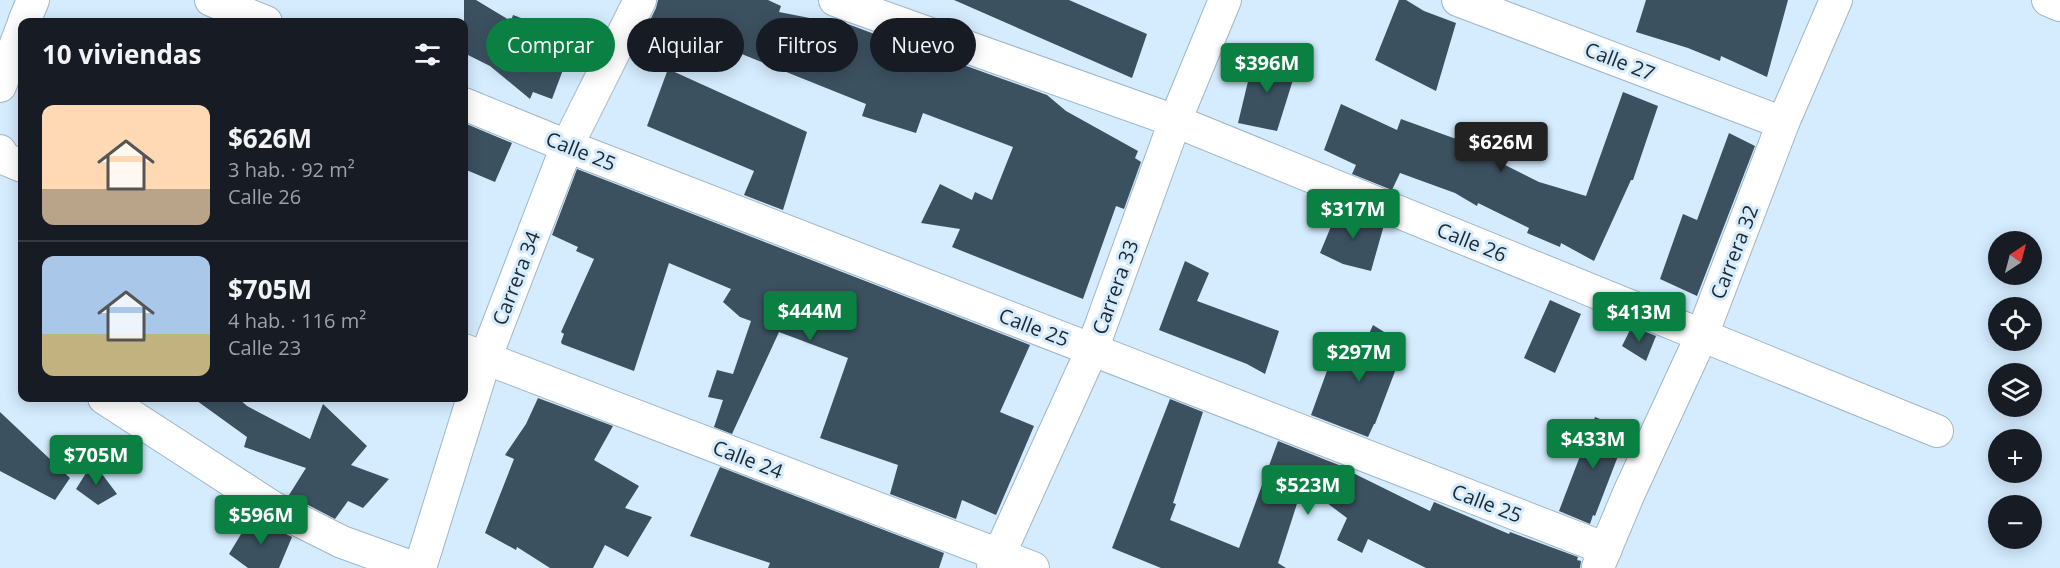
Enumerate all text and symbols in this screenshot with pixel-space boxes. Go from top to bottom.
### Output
chip: Comprar [486,18,615,72]
chip: Alquilar [627,18,744,72]
chip: Filtros [756,18,858,72]
chip: Nuevo [870,18,976,72]
street label: Calle 27 [1581,35,1659,87]
text: 10 viviendas [42,36,201,72]
icon: filters [411,38,444,71]
pin: $396M [1225,43,1309,94]
text: $396M [1235,49,1299,76]
text: $626M [228,120,312,156]
pin: $626M [1459,122,1543,173]
street label: Calle 25 [542,125,620,177]
text: $626M [1469,128,1533,155]
icon: home [90,129,162,201]
text: 3 hab. · 92 m² [228,156,355,183]
text: Calle 26 [228,183,301,210]
pin: $317M [1311,189,1395,240]
text: $317M [1321,195,1385,222]
street label: Carrera 32 [1704,201,1764,303]
street label: Calle 26 [1433,216,1511,268]
street label: Carrera 34 [486,227,546,329]
north arrow [1988,231,2042,285]
map controls [1988,231,2042,549]
street label: Carrera 33 [1085,236,1145,338]
text: $705M [228,271,312,307]
icon: home [90,280,162,352]
pin: $444M [768,291,852,342]
pin: $413M [1597,292,1681,343]
text: $444M [778,297,842,324]
button: locate [1988,297,2042,351]
text: $413M [1607,298,1671,325]
street label: Calle 25 [995,301,1073,353]
text: 4 hab. · 116 m² [228,307,366,334]
pin: $297M [1317,332,1401,383]
text: Calle 23 [228,334,301,361]
text: $297M [1327,338,1391,365]
button: layers [1988,363,2042,417]
pin: $433M [1551,419,1635,470]
text: $433M [1561,425,1625,452]
button: + [1988,429,2042,483]
street label: Calle 24 [709,433,787,485]
pin: $705M [54,435,138,486]
text: $705M [64,441,128,468]
pin: $523M [1266,465,1350,516]
text: $523M [1276,471,1340,498]
street label: Calle 25 [1448,477,1526,529]
pin: $596M [219,495,303,546]
button: − [1988,495,2042,549]
text: $596M [229,501,293,528]

